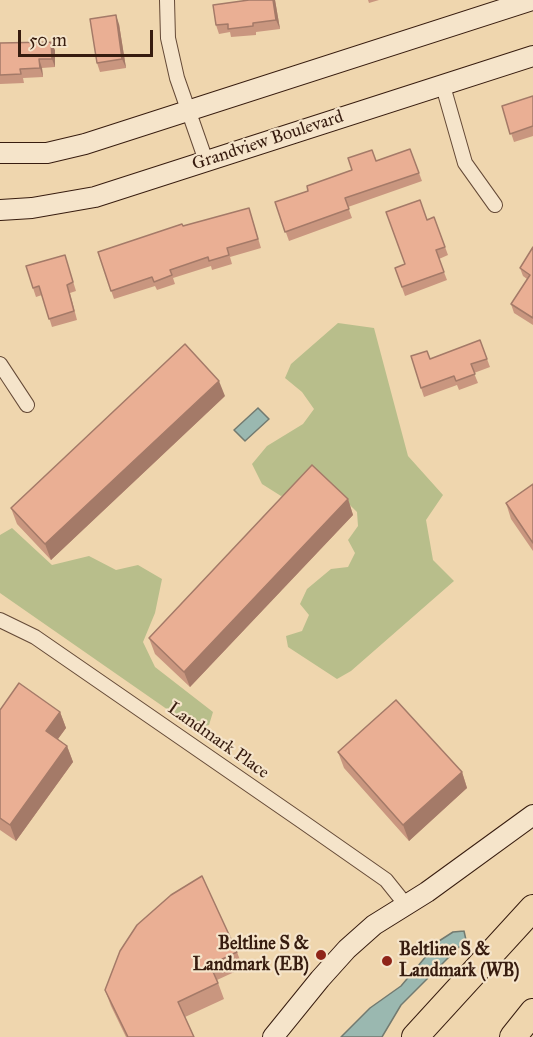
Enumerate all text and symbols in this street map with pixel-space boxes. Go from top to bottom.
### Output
scale bar [21,18,156,56]
text: 50 m [29,29,67,51]
street label: Grandview Boulevard [190,106,346,176]
street label: Landmark Place [163,698,273,784]
place label: Beltline S & Landmark (EB) [193,934,309,976]
place label: Beltline S & Landmark (WB) [399,940,520,982]
marker: Beltline S & Landmark (EB) [314,948,328,962]
marker: Beltline S & Landmark (WB) [380,954,394,968]

